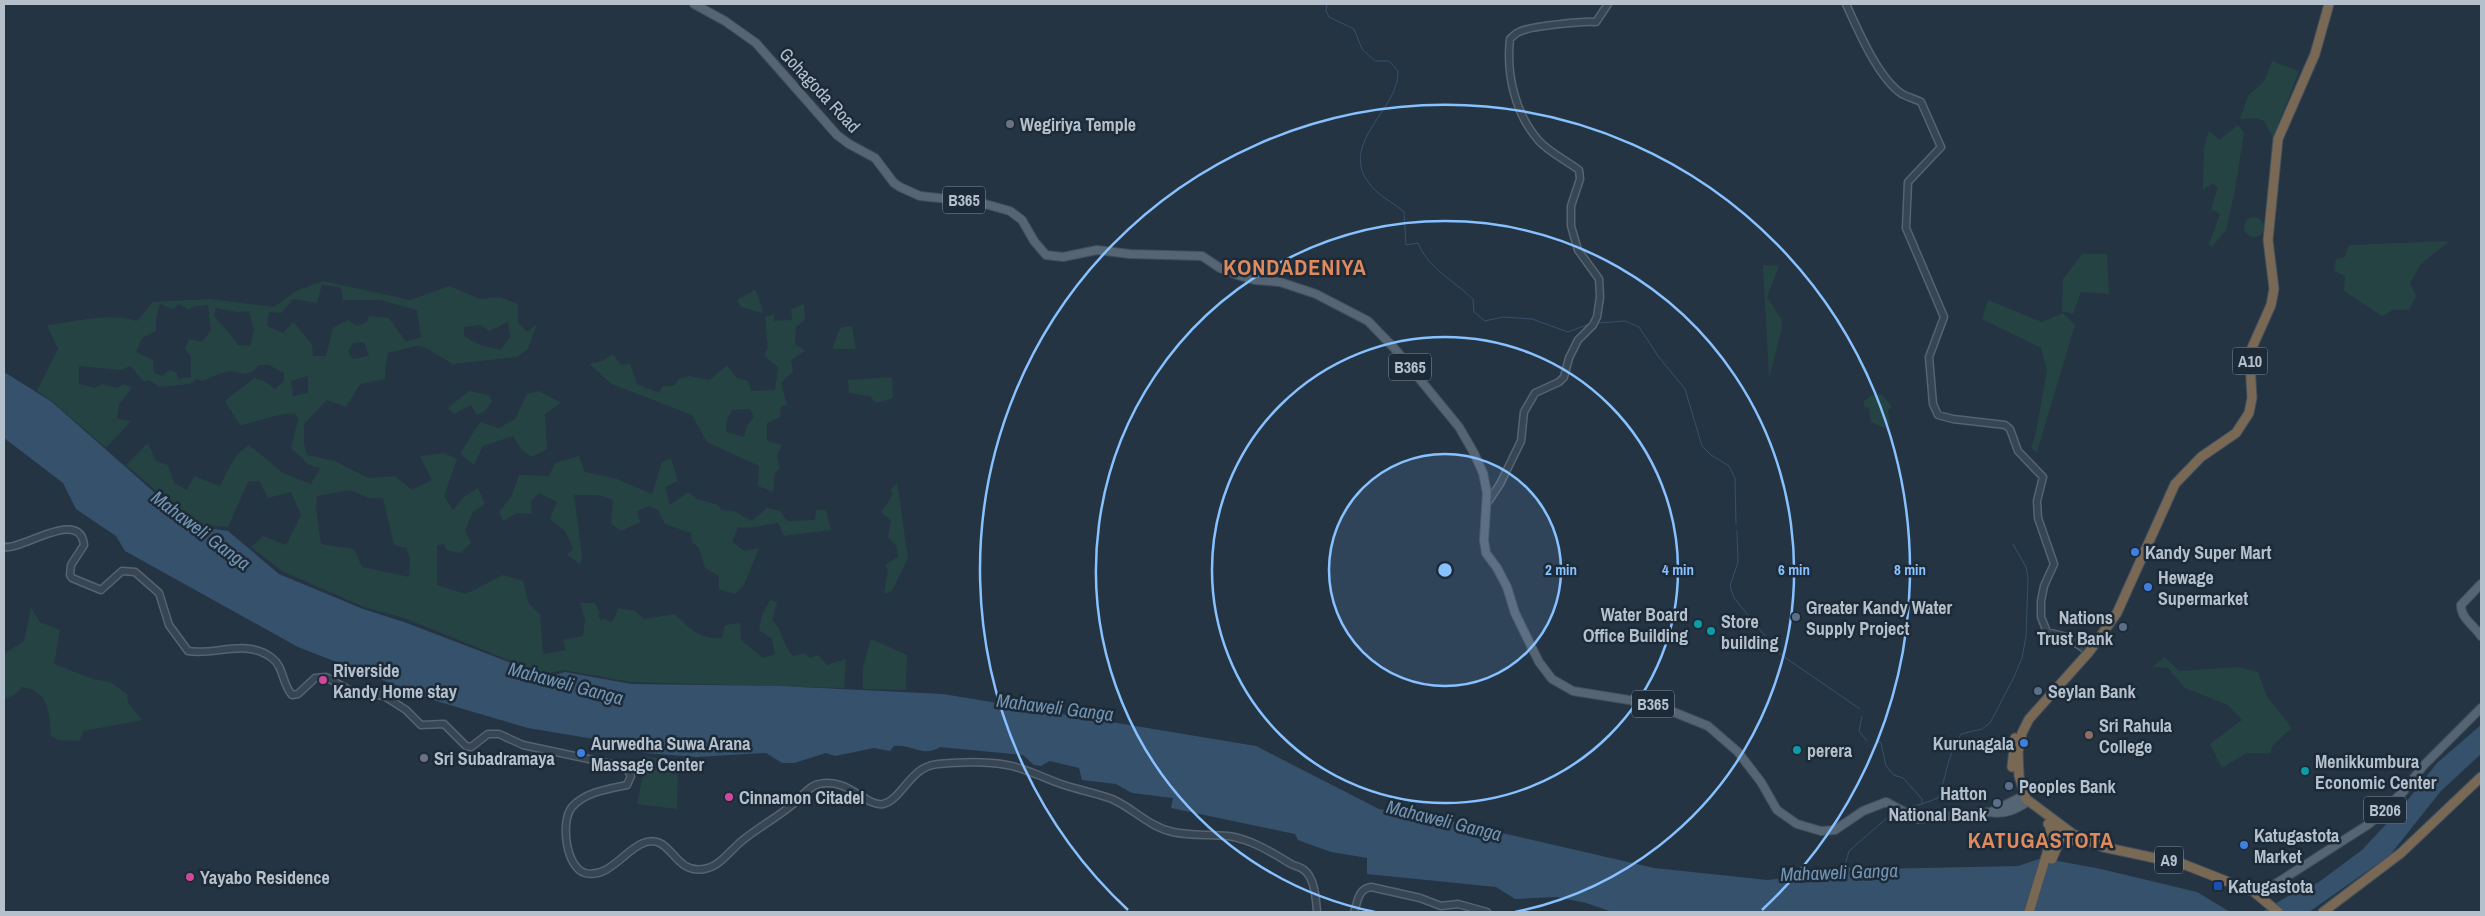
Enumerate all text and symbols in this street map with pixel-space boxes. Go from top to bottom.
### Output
street label: Gohagoda Road [774,42,866,138]
place label: Wegiriya Temple [1020,112,1136,137]
marker: Wegiriya Temple [1004,118,1016,130]
road number: B365 [943,186,985,214]
district label: KONDADENIYA [1223,252,1367,282]
road number: A10 [2232,348,2268,374]
road number: B365 [1389,354,1431,381]
water label: Mahaweli Ganga [146,484,256,576]
place label: Kandy Super Mart [2145,540,2271,565]
marker: Kandy Super Mart [2129,546,2141,558]
text: 2 min [1545,559,1577,580]
text: 4 min [1662,559,1694,580]
text: 6 min [1778,559,1810,580]
text: 8 min [1894,559,1926,580]
centre of rings [1436,561,1454,579]
place label: Hewage Supermarket [2158,565,2248,611]
marker: Hewage Supermarket [2142,581,2154,593]
place label: Greater Kandy Water Supply Project [1806,595,1953,641]
place label: Water Board Office Building [1583,602,1688,648]
place label: Nations Trust Bank [2037,605,2114,651]
place label: Store building [1721,609,1778,655]
marker: Greater Kandy Water Supply Project [1790,611,1802,623]
marker: Water Board Office Building [1692,618,1704,630]
marker: Nations Trust Bank [2117,621,2129,633]
marker: Store building [1705,625,1717,637]
water label: Mahaweli Ganga [506,655,627,711]
place label: Riverside Kandy Home stay [333,658,458,704]
marker: Riverside Kandy Home stay [317,674,329,686]
place label: Seylan Bank [2048,679,2137,704]
marker: Seylan Bank [2032,685,2044,697]
water label: Mahaweli Ganga [995,687,1115,727]
road number: B365 [1632,691,1674,718]
place label: Sri Rahula College [2099,713,2173,759]
marker: Sri Rahula College [2083,729,2095,741]
place label: Aurwedha Suwa Arana Massage Center [591,731,751,777]
place label: Kurunagala [1933,731,2015,756]
marker: Kurunagala [2018,737,2030,749]
place label: perera [1807,738,1853,763]
marker: perera [1791,744,1803,756]
place label: Sri Subadramaya [434,746,555,771]
marker: Aurwedha Suwa Arana Massage Center [575,747,587,759]
place label: Menikkumbura Economic Center [2315,749,2437,795]
marker: Sri Subadramaya [418,752,430,764]
marker: Menikkumbura Economic Center [2299,765,2311,777]
place label: Peoples Bank [2019,774,2117,799]
marker: Peoples Bank [2003,780,2015,792]
place label: Hatton National Bank [1889,781,1988,827]
place label: Cinnamon Citadel [739,785,864,810]
marker: Cinnamon Citadel [723,791,735,803]
water label: Mahaweli Ganga [1384,793,1505,847]
road number: B206 [2364,796,2406,824]
marker: Hatton National Bank [1991,797,2003,809]
place label: Katugastota Market [2254,823,2340,869]
district label: KATUGASTOTA [1968,825,2114,855]
marker: Katugastota Market [2238,839,2250,851]
road number: A9 [2155,846,2183,874]
water label: Mahaweli Ganga [1780,857,1899,887]
place label: Yayabo Residence [200,865,330,890]
marker: Yayabo Residence [184,871,196,883]
place label: Katugastota [2228,874,2314,899]
marker: Katugastota [2212,880,2224,892]

